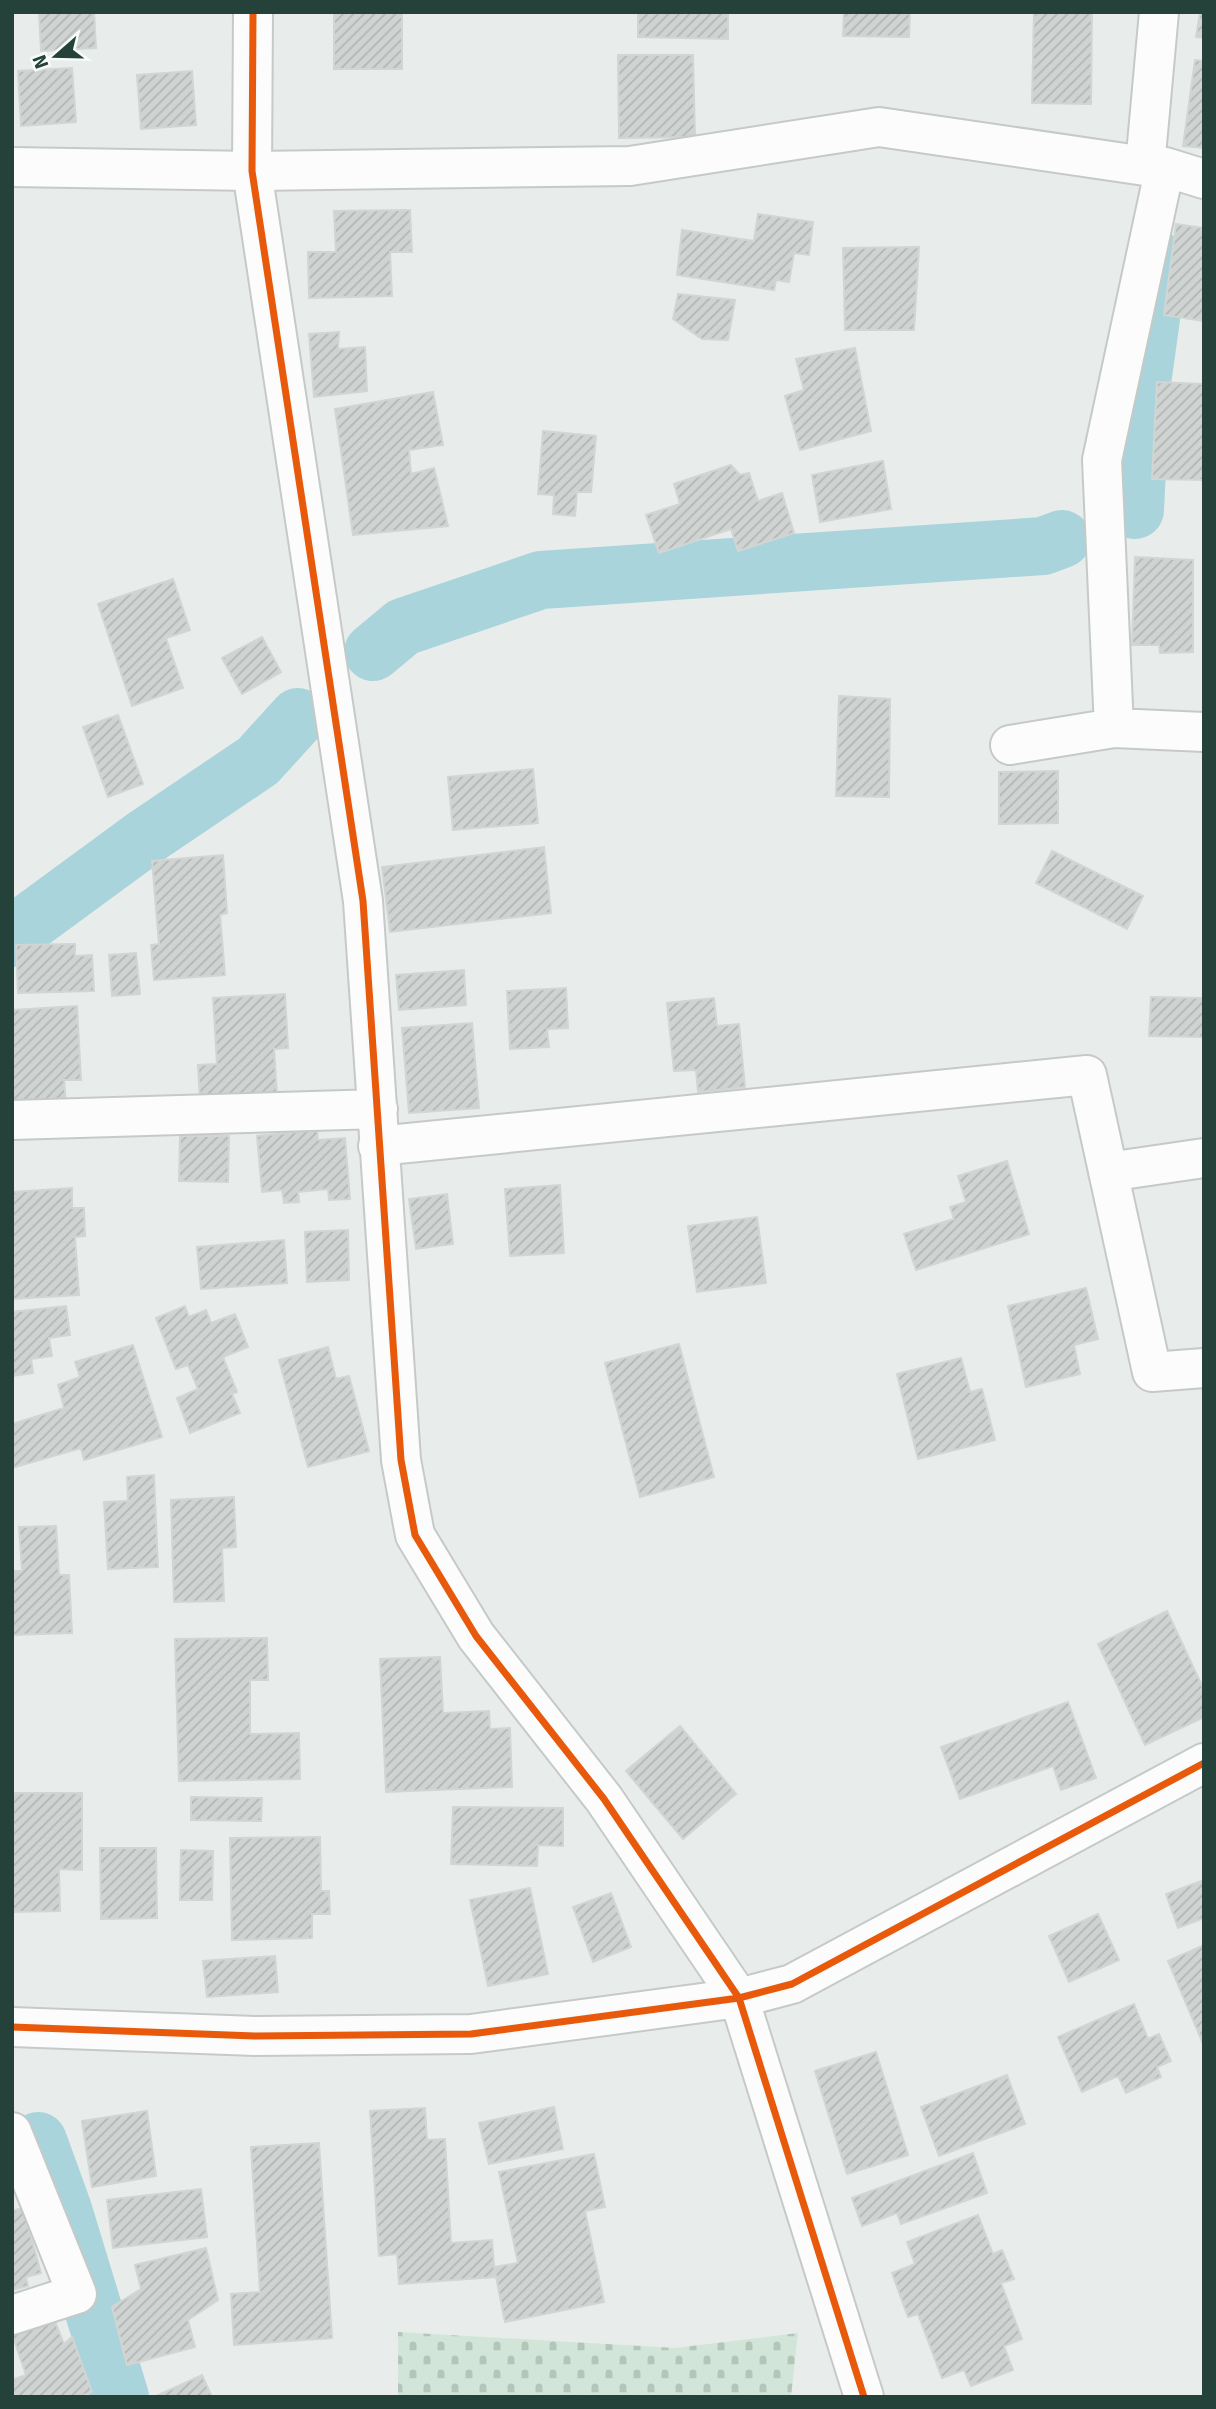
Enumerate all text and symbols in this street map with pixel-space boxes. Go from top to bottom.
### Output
north arrow [21,21,91,91]
text: N [27,51,55,72]

